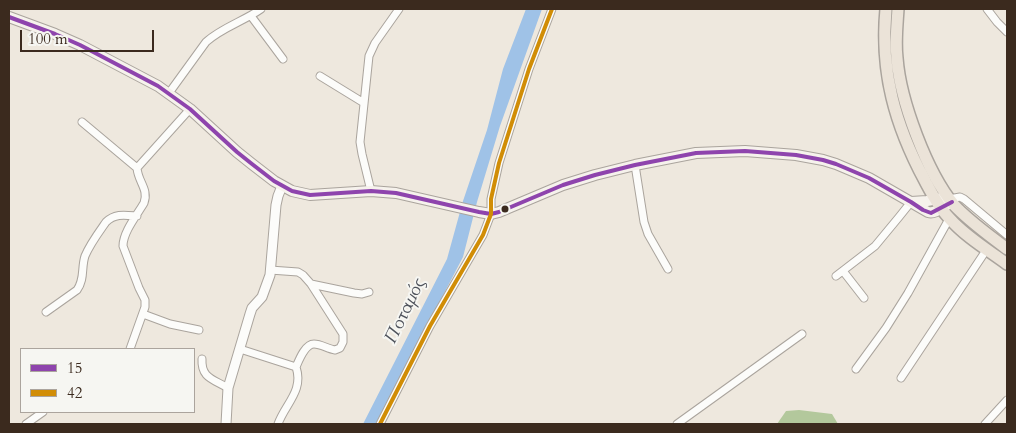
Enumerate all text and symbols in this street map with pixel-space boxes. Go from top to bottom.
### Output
scale bar [22,20,156,52]
text: 100 m [28,29,68,49]
unlabelled marker [500,204,510,214]
water label: Ποταμός [381,275,431,347]
legend [20,348,195,413]
text: 15 [67,358,82,378]
text: 42 [67,383,82,403]

